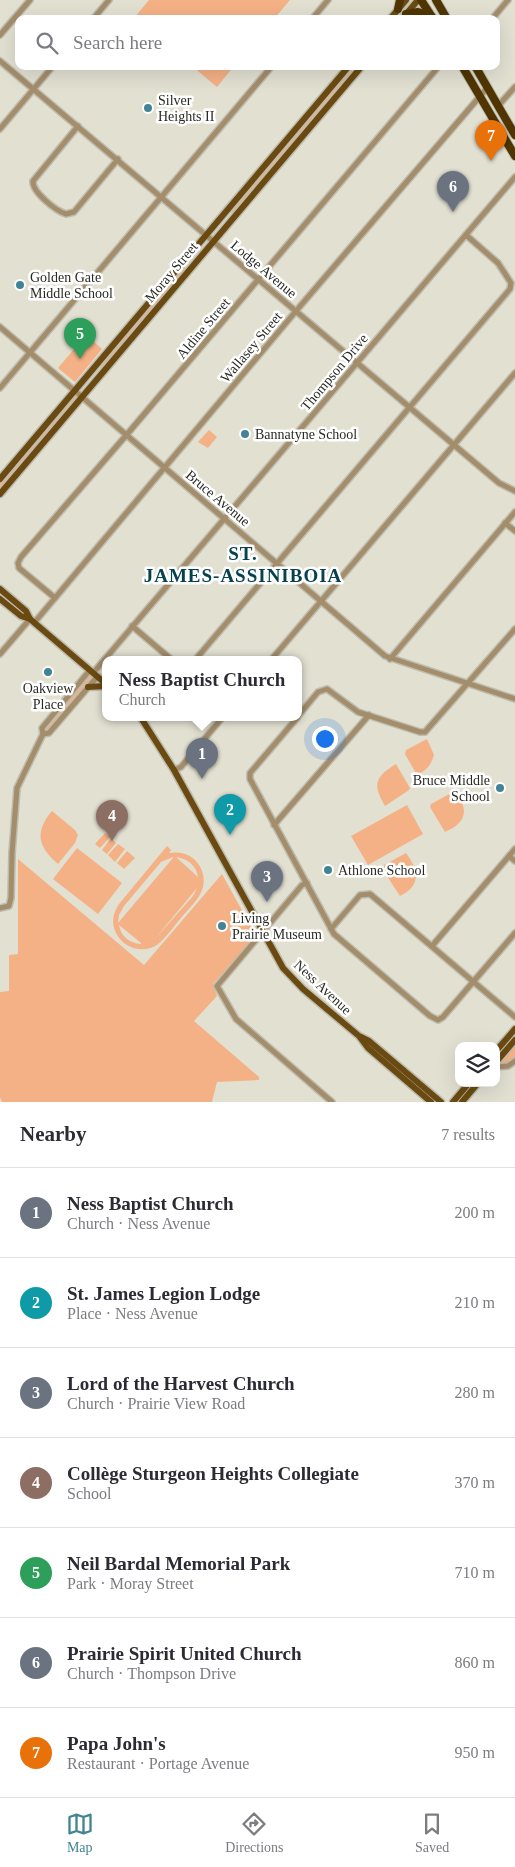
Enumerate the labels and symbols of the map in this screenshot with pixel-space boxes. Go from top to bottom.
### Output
place label: Silver Heights II [158,93,215,124]
marker: Silver Heights II [142,102,154,114]
pin: 7 [475,120,507,161]
pin: 6 [437,171,469,212]
street label: Lodge Avenue [228,238,300,301]
street label: Moray Street [142,239,201,305]
place label: Golden Gate Middle School [30,270,113,301]
marker: Golden Gate Middle School [14,279,26,291]
street label: Aldine Street [174,295,233,362]
street label: Wallasey Street [218,309,285,386]
pin: 5 [64,318,96,359]
street label: Thompson Drive [298,331,371,414]
place label: Bannatyne School [255,427,357,442]
marker: Bannatyne School [239,428,251,440]
street label: Bruce Avenue [183,467,253,529]
district label: ST. JAMES-ASSINIBOIA [144,543,342,586]
marker: Oakview Place [42,666,54,678]
place label: Oakview Place [23,681,74,712]
your location [312,726,338,752]
pin: 1 [186,738,218,779]
place label: Bruce Middle School [413,773,490,804]
marker: Bruce Middle School [494,782,506,794]
pin: 2 [214,794,246,835]
pin: 4 [96,800,128,841]
pin: 3 [251,861,283,902]
place label: Athlone School [338,863,426,878]
marker: Athlone School [322,864,334,876]
place label: Living Prairie Museum [232,911,322,942]
marker: Living Prairie Museum [216,920,228,932]
street label: Ness Avenue [291,957,354,1018]

